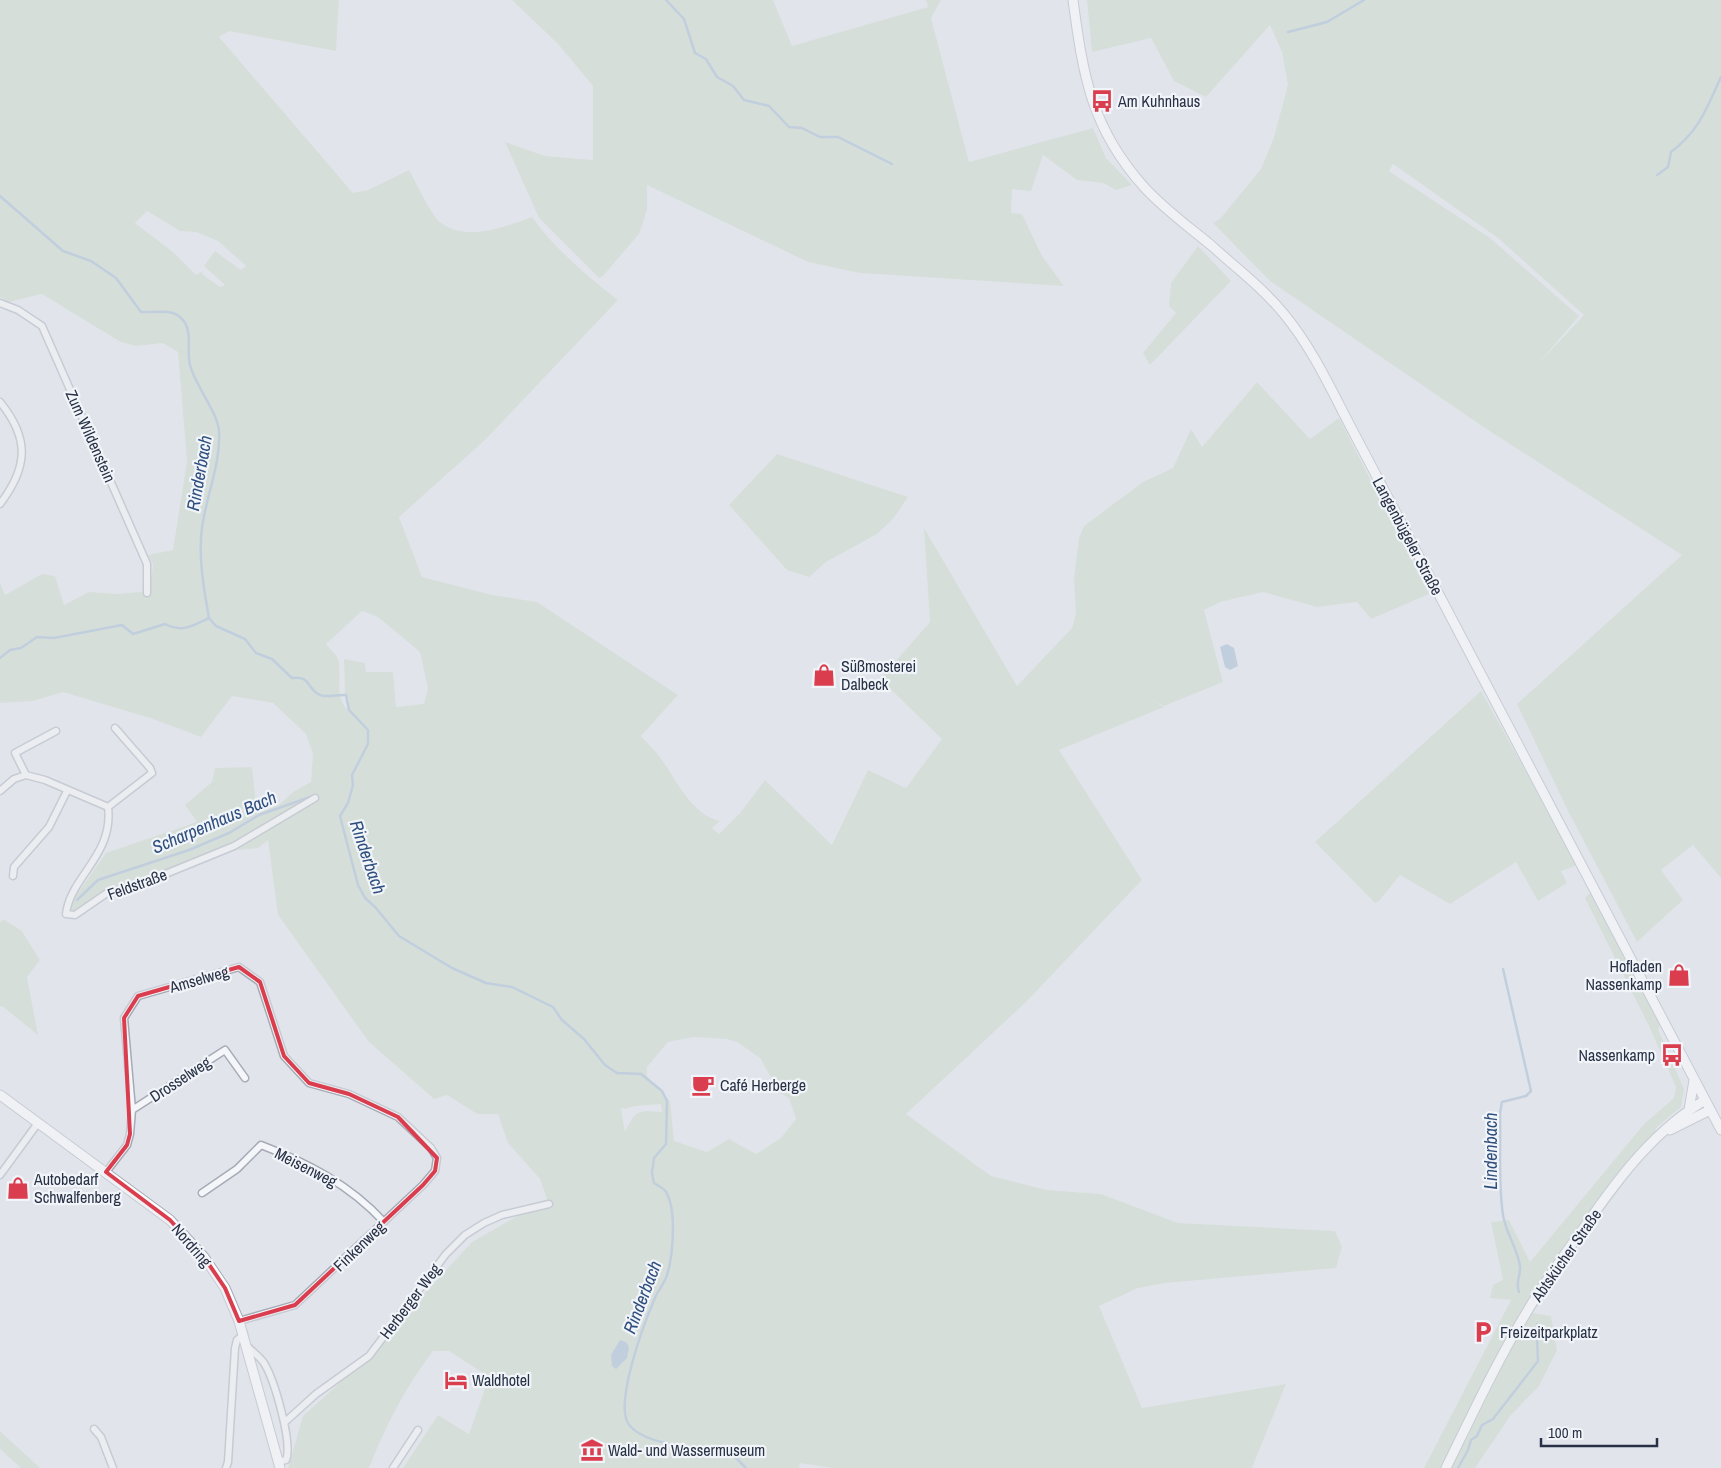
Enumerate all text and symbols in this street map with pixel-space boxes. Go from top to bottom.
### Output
bus stop icon: Am Kuhnhaus [1089,88,1115,114]
place label: Am Kuhnhaus [1117,90,1200,112]
street label: Zum Wildenstein [61,386,121,486]
water label: Rinderbach [180,433,218,513]
street label: Langenbügeler Straße [1368,473,1448,599]
place label: Süßmosterei Dalbeck [841,655,916,695]
shop icon: Süßmosterei Dalbeck [811,662,837,688]
water label: Scharpenhaus Bach [148,785,280,859]
water label: Rinderbach [344,817,392,897]
street label: Feldstraße [104,863,170,905]
place label: Hofladen Nassenkamp [1585,955,1662,995]
street label: Amselweg [166,960,232,998]
shop icon: Hofladen Nassenkamp [1666,962,1692,988]
bus stop icon: Nassenkamp [1659,1042,1685,1068]
place label: Nassenkamp [1578,1044,1655,1066]
street label: Drosselweg [145,1051,215,1107]
cafe icon: Café Herberge [690,1072,716,1098]
place label: Café Herberge [720,1074,806,1096]
water label: Lindenbach [1478,1112,1503,1190]
street label: Meisenweg [271,1142,342,1192]
place label: Autobedarf Schwalfenberg [33,1168,121,1208]
shop icon: Autobedarf Schwalfenberg [5,1175,31,1201]
street label: Abtskücher Straße [1525,1204,1606,1307]
street label: Finkenweg [328,1215,390,1276]
street label: Nordring [167,1219,218,1272]
water label: Rinderbach [617,1257,667,1337]
street label: Herberger Weg [374,1258,446,1343]
parking icon: Freizeitparkplatz [1470,1319,1496,1345]
place label: Freizeitparkplatz [1500,1321,1598,1343]
hotel icon: Waldhotel [443,1367,469,1393]
place label: Waldhotel [472,1369,530,1391]
scale bar [1541,1416,1657,1448]
text: 100 m [1548,1422,1582,1443]
museum icon: Wald- und Wassermuseum [579,1437,605,1463]
place label: Wald- und Wassermuseum [608,1439,765,1461]

